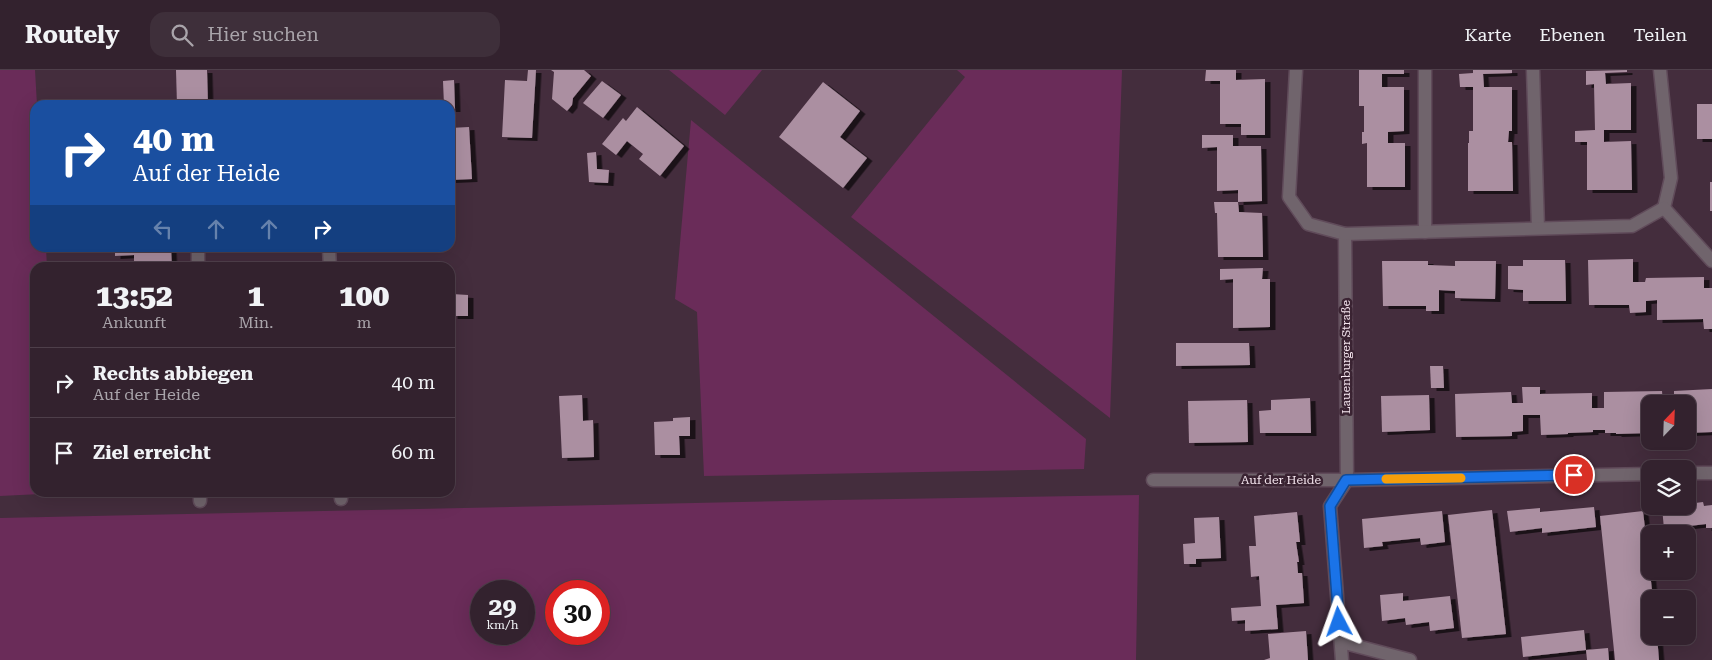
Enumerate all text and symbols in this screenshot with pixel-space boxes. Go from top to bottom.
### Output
search box [150,12,500,57]
text: Routely [25,21,120,49]
icon: search [168,21,196,49]
text: Hier suchen [208,23,319,46]
text: Karte [1465,24,1511,45]
text: Ebenen [1539,24,1605,45]
text: Teilen [1633,24,1687,45]
text: 40 m [133,119,215,160]
icon: right [50,120,115,185]
text: Auf der Heide [133,161,280,186]
icon: left [149,215,177,243]
icon: ahead [202,215,230,243]
icon: ahead [255,215,283,243]
icon: right [308,215,336,243]
text: 13:52 [96,278,173,313]
text: 1 [247,278,264,313]
text: 100 [339,278,389,313]
street label: Lauenburger Straße [1339,300,1353,414]
text: Ankunft [102,313,166,332]
text: Min. [238,313,273,332]
text: m [357,313,371,332]
text: Rechts abbiegen [93,362,253,385]
icon: right [50,369,78,397]
text: 40 m [392,371,435,394]
text: Auf der Heide [93,385,200,404]
north arrow [1641,395,1696,450]
map controls [1641,395,1696,645]
icon: arrive [50,439,78,467]
text: Ziel erreicht [93,441,211,464]
text: 60 m [392,441,435,464]
pin [1553,454,1595,496]
button: layers [1641,460,1696,515]
icon: arrive [1560,461,1588,489]
street label: Auf der Heide [1241,473,1322,487]
button: + [1641,525,1696,580]
speed limit sign: 30 [545,580,610,645]
button: − [1641,590,1696,645]
text: 29 [488,592,517,621]
position arrow [1312,595,1364,647]
text: km/h [486,618,519,632]

